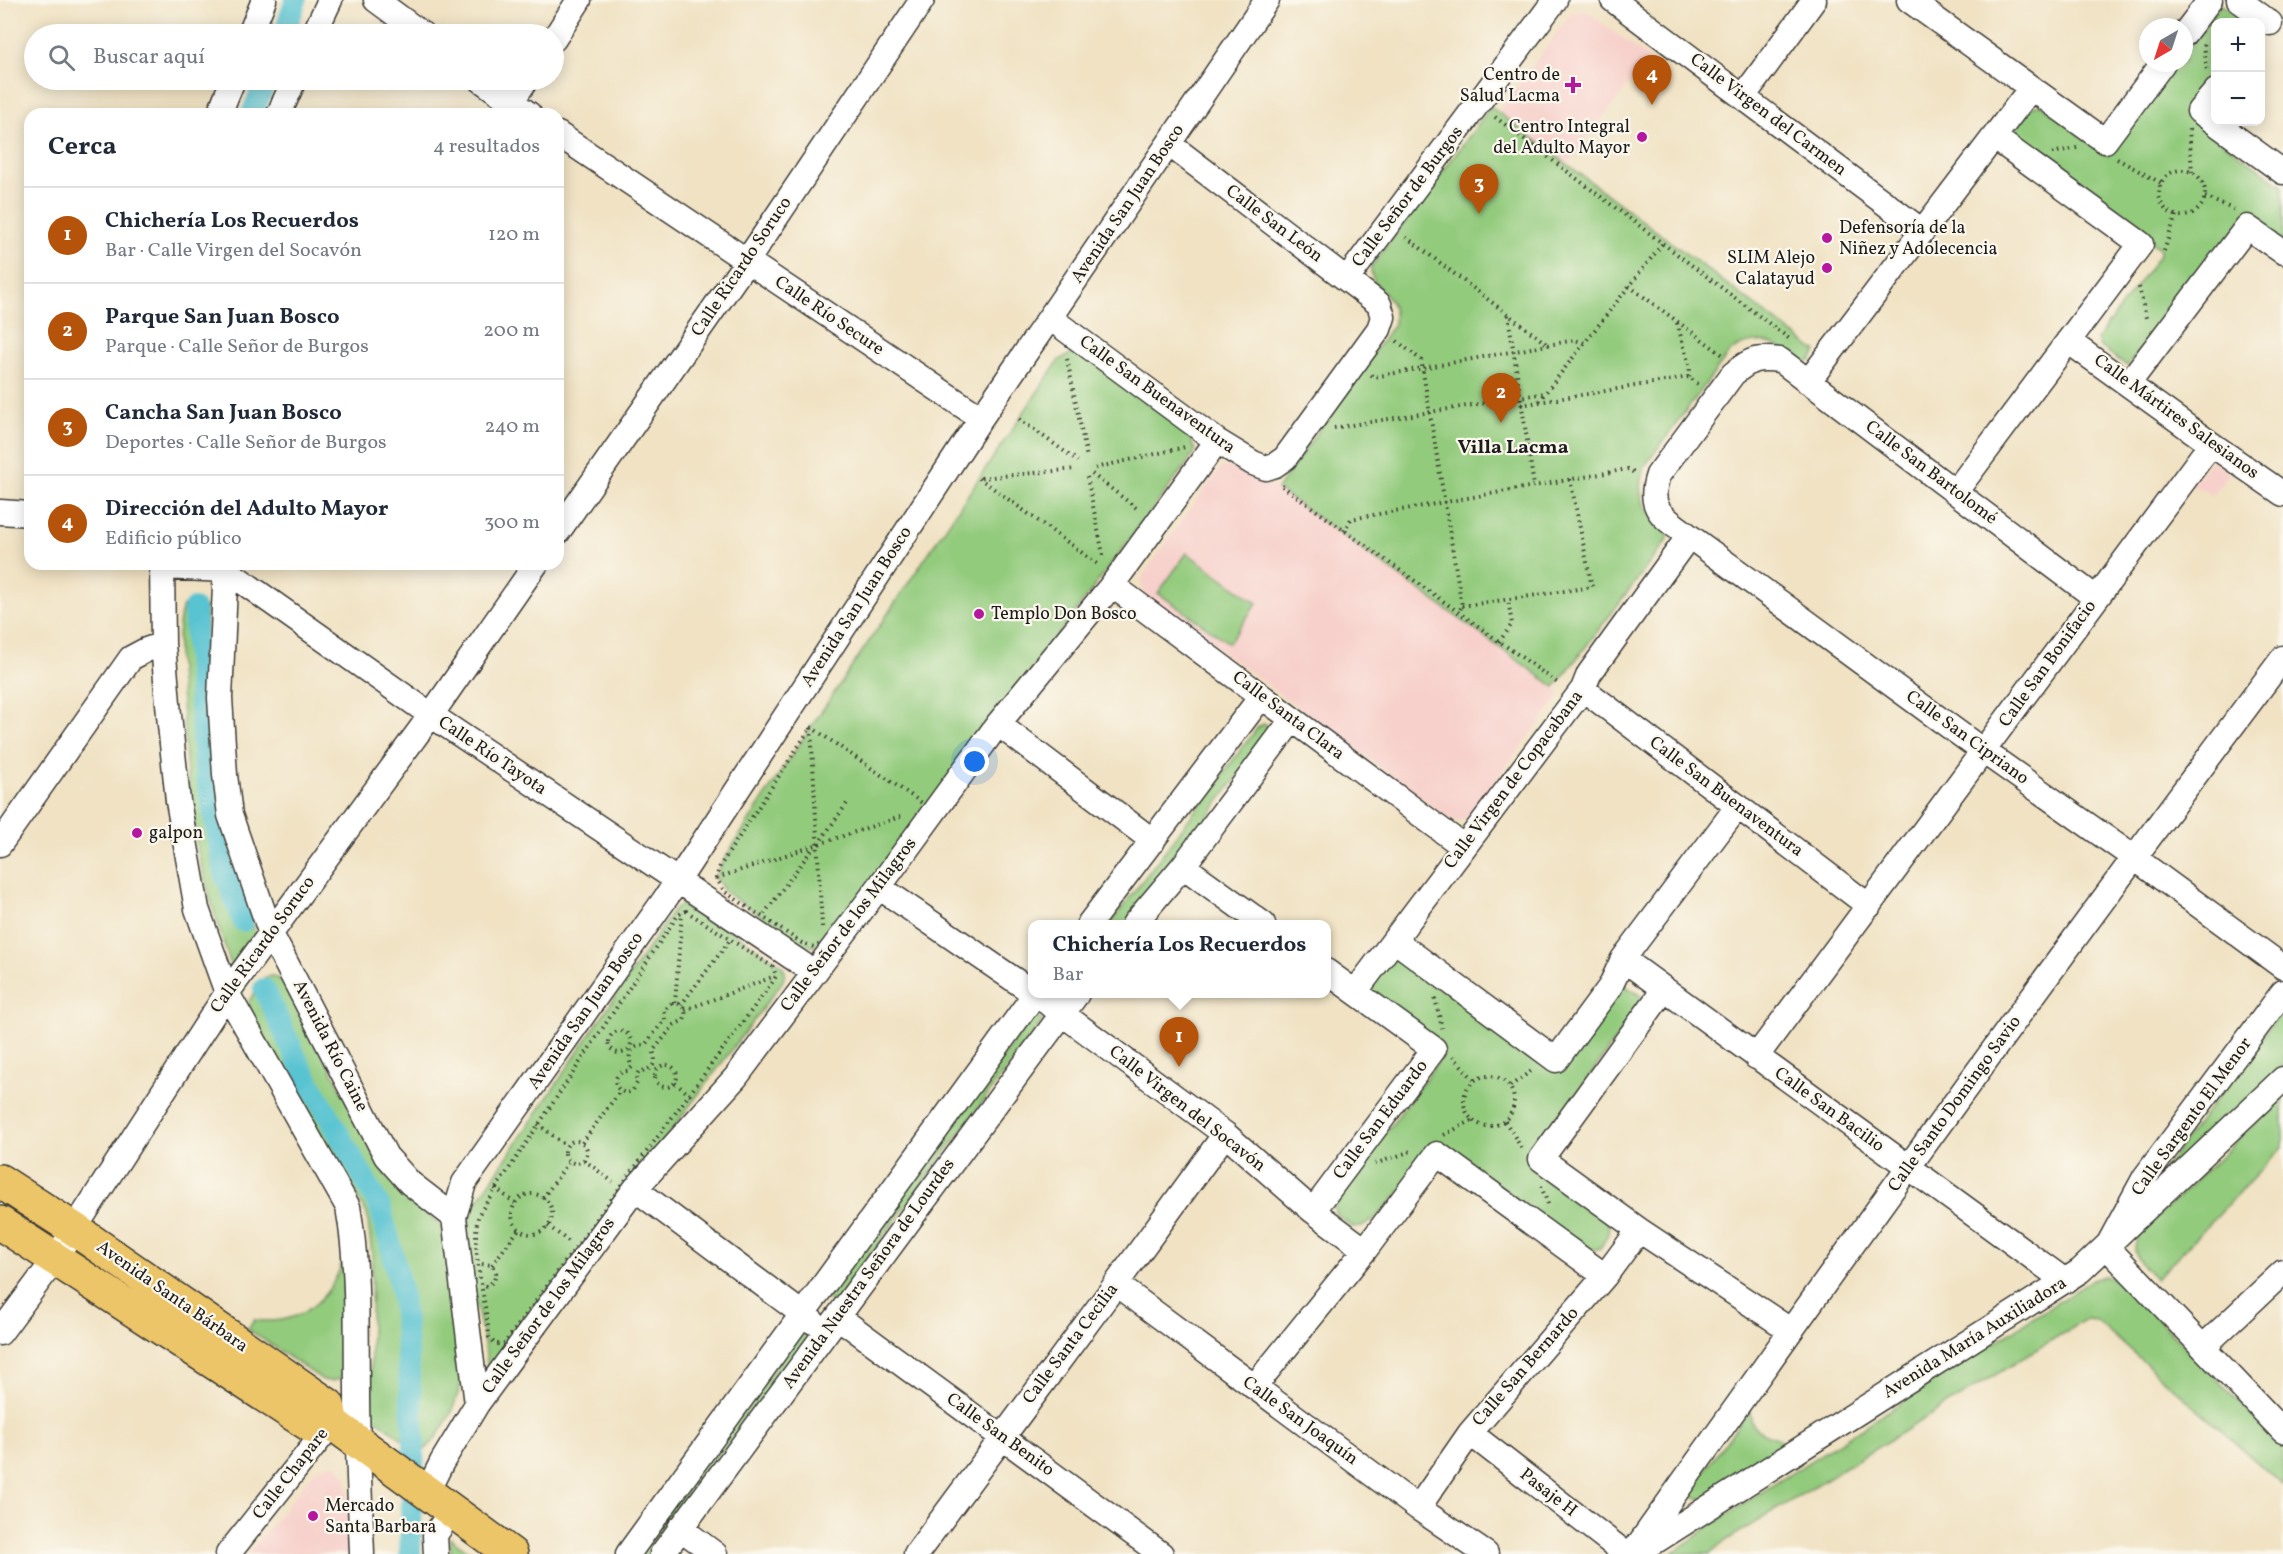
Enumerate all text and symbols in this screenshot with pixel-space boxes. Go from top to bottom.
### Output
north arrow [2139,18,2193,72]
map controls [2211,18,2265,126]
button: + [2211,18,2265,72]
search box [24,24,564,90]
icon: search [45,41,78,74]
text: Buscar aquí [93,42,205,73]
street label: Calle Virgen del Carmen [1684,48,1852,183]
pin: 4 [1632,56,1672,105]
place label: Centro de Salud Lacma [1460,63,1560,109]
button: − [2211,72,2265,126]
marker: Centro de Salud Lacma [1564,76,1582,94]
place label: Centro Integral del Adulto Mayor [1493,115,1630,161]
street label: Avenida San Juan Bosco [1065,119,1191,289]
street label: Calle Señor de Burgos [1346,121,1470,273]
text: Cerca [48,129,117,165]
marker: Centro Integral del Adulto Mayor [1635,130,1649,144]
text: 4 resultados [433,133,540,161]
pin: 3 [1460,164,1498,214]
street label: Calle San León [1220,179,1328,269]
street label: Calle Ricardo Soruco [686,192,798,342]
text: Chichería Los Recuerdos [105,206,359,237]
place label: Defensoría de la Niñez y Adolecencia [1839,216,1997,262]
text: 1 [63,221,72,249]
text: 120 m [488,221,540,249]
marker: Defensoría de la Niñez y Adolecencia [1820,231,1834,245]
text: Bar · Calle Virgen del Socavón [105,237,362,265]
place label: SLIM Alejo Calatayud [1727,246,1815,292]
marker: SLIM Alejo Calatayud [1820,261,1834,275]
street label: Calle Río Secure [769,270,889,362]
text: Parque San Juan Bosco [105,302,340,333]
text: 2 [62,317,73,345]
text: 200 m [483,317,540,345]
street label: Calle San Buenaventura [1074,330,1240,460]
text: Parque · Calle Señor de Burgos [105,333,369,361]
street label: Calle Mártires Salesianos [2088,348,2264,486]
pin: 2 [1482,374,1520,423]
text: Cancha San Juan Bosco [105,398,342,429]
text: 3 [62,413,73,441]
text: 240 m [485,413,540,441]
street label: Calle San Bartolomé [1860,415,2002,531]
text: Deportes · Calle Señor de Burgos [105,429,387,457]
district label: Villa Lacma [1457,434,1569,462]
text: Dirección del Adulto Mayor [105,494,389,525]
text: 4 [61,509,74,537]
text: 300 m [484,509,540,537]
street label: Avenida San Juan Bosco [796,522,918,692]
text: Edificio público [105,525,242,553]
street label: Calle San Bonifacio [1993,595,2103,733]
place label: Templo Don Bosco [991,602,1137,627]
marker: Templo Don Bosco [972,607,986,621]
street label: Calle Santa Clara [1227,665,1349,767]
street label: Calle Virgen de Copacabana [1438,685,1590,875]
street label: Calle San Cipriano [1900,685,2034,791]
street label: Calle Río Tayota [433,710,551,802]
street label: Calle San Buenaventura [1644,731,1808,863]
your location [960,747,989,776]
place label: galpon [149,821,203,846]
marker: galpon [130,826,144,840]
street label: Calle Señor de los Milagros [775,833,923,1017]
street label: Calle Ricardo Soruco [205,871,321,1019]
popup [1028,920,1331,998]
street label: Avenida San Juan Bosco [522,927,650,1095]
text: Chichería Los Recuerdos [1053,930,1306,961]
text: Bar [1053,961,1083,989]
street label: Avenida Río Caine [286,976,374,1116]
street label: Calle Santo Domingo Savio [1882,1011,2028,1197]
pin: 1 [1160,1018,1198,1067]
street label: Calle Sargento El Menor [2126,1032,2258,1201]
street label: Calle Virgen del Socavón [1103,1040,1271,1178]
street label: Calle San Eduardo [1328,1055,1434,1185]
street label: Calle San Bacilio [1769,1061,1889,1159]
street label: Avenida Nuestra Señora de Lourdes [777,1154,961,1394]
street label: Calle Señor de los Milagros [476,1213,622,1399]
street label: Avenida Santa Bárbara [91,1235,253,1359]
street label: Avenida María Auxiliadora [1878,1271,2072,1405]
street label: Calle Santa Cecilia [1017,1278,1125,1410]
street label: Calle San Bernardo [1467,1302,1585,1432]
street label: Calle San Joaquín [1237,1370,1363,1472]
street label: Calle San Benito [941,1387,1059,1483]
street label: Calle Chapare [247,1423,335,1525]
street label: Pasaje H [1514,1463,1582,1523]
place label: Mercado Santa Barbara [325,1494,437,1540]
marker: Mercado Santa Barbara [306,1509,320,1523]

